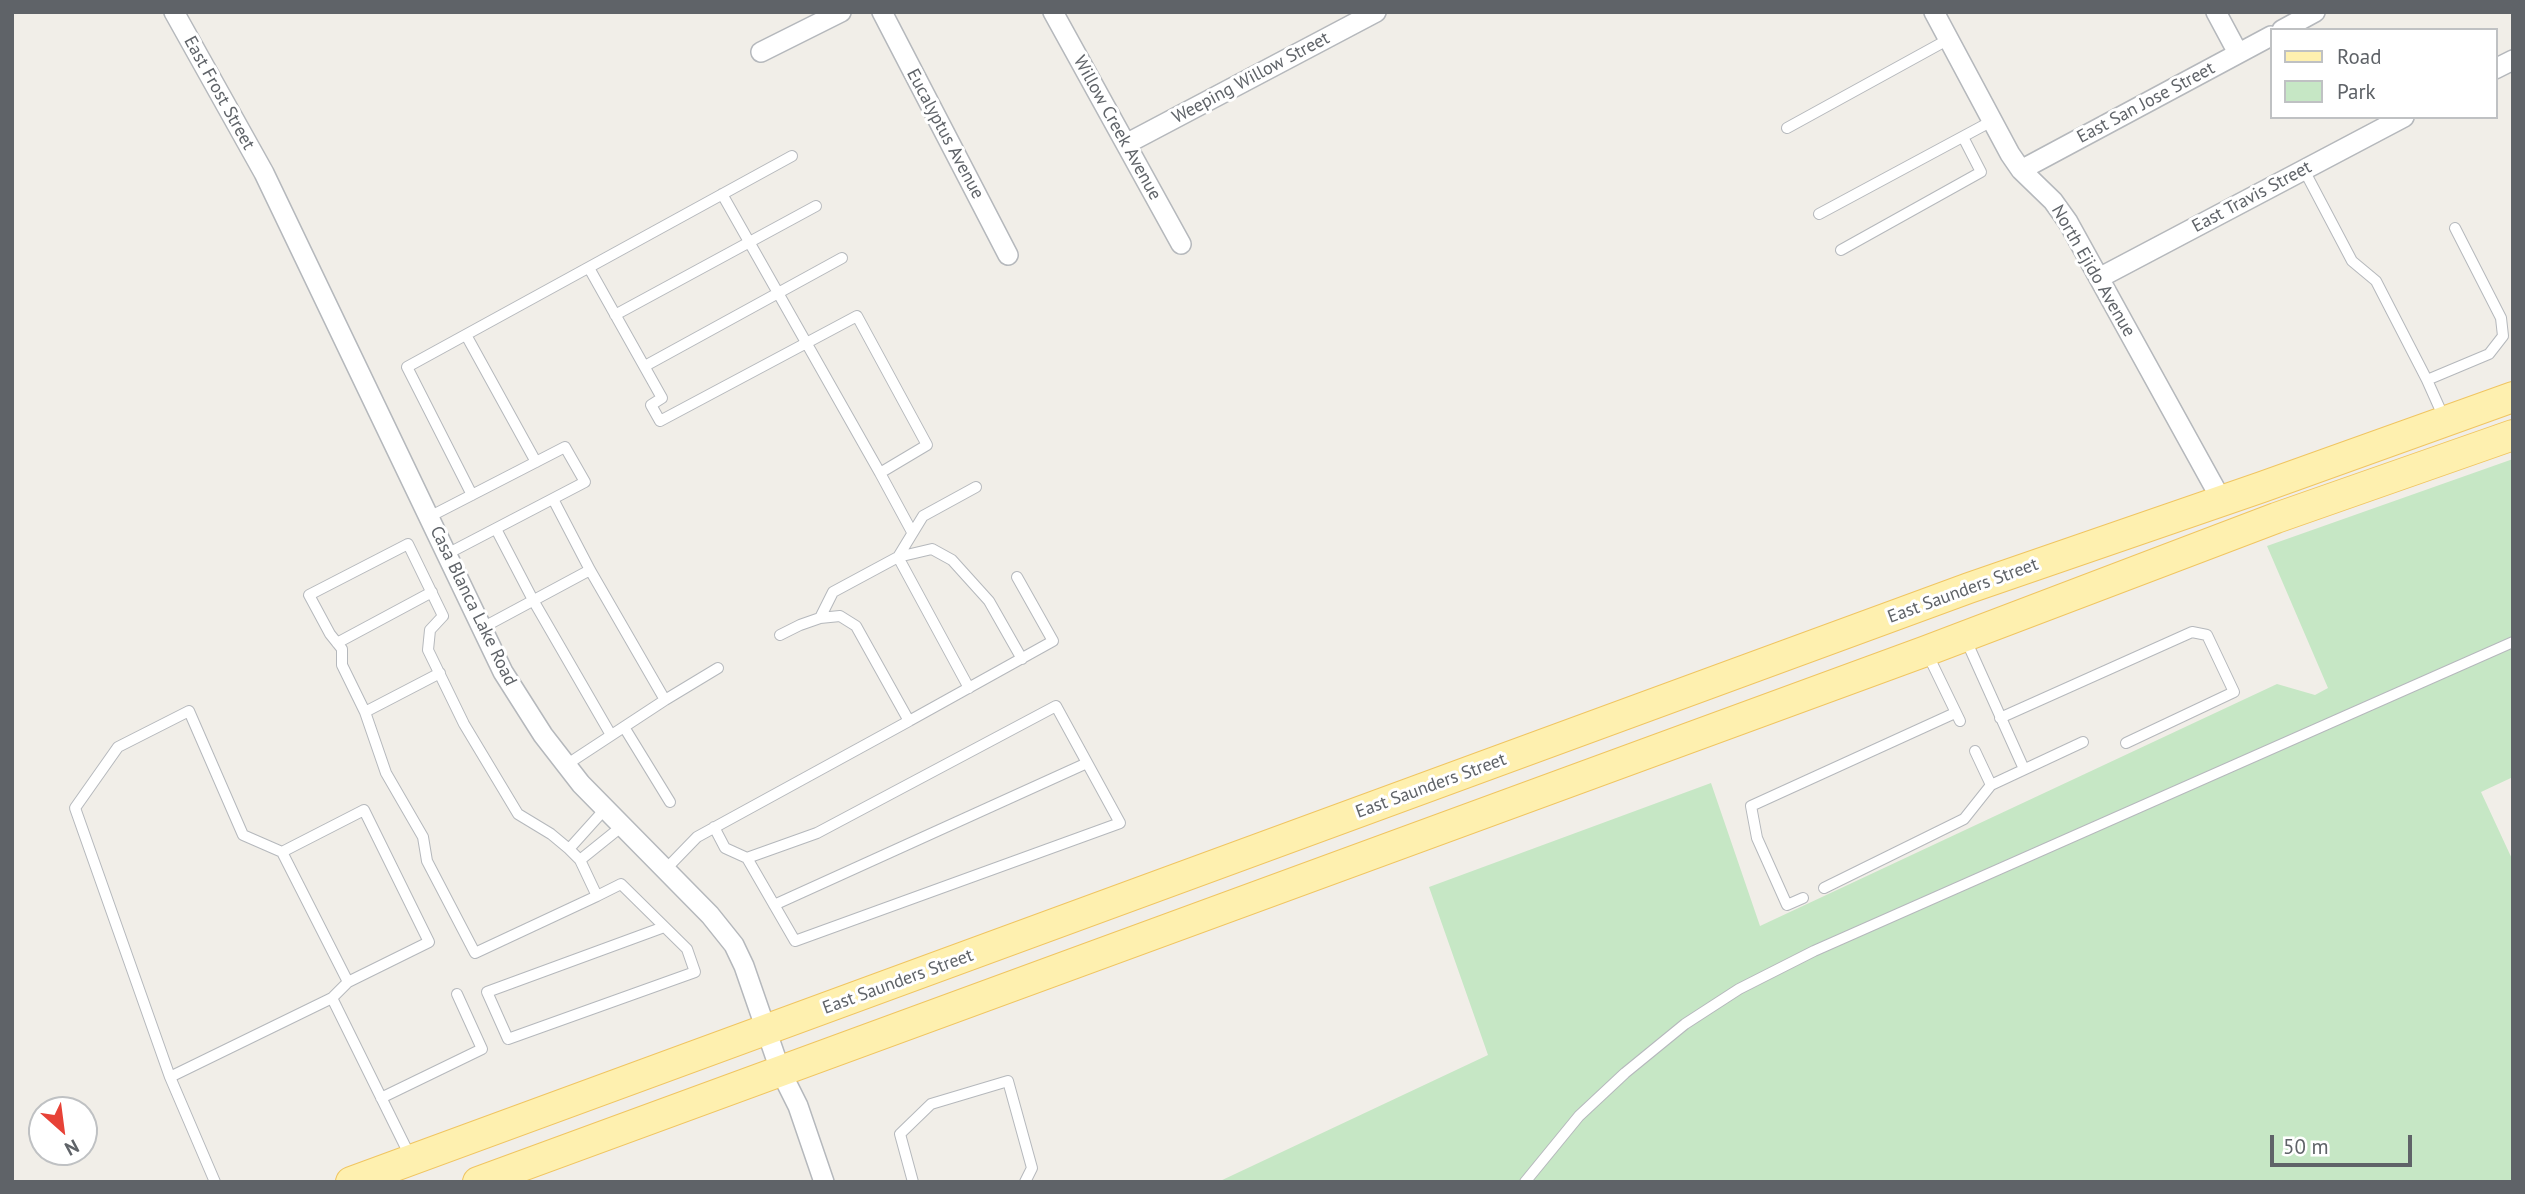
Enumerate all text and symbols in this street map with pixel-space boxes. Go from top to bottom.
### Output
street label: Weeping Willow Street [1169,27,1333,129]
legend [2270,28,2497,119]
street label: East Frost Street [179,32,259,154]
text: Road [2337,43,2381,70]
street label: Willow Creek Avenue [1068,52,1166,204]
street label: East San Jose Street [2074,58,2218,148]
street label: Eucalyptus Avenue [902,65,988,203]
text: Park [2337,78,2376,105]
street label: East Travis Street [2189,156,2315,238]
street label: North Ejido Avenue [2046,201,2140,341]
street label: Casa Blanca Lake Road [425,523,521,689]
street label: East Saunders Street [1885,554,2041,628]
street label: East Saunders Street [1353,749,1509,823]
street label: East Saunders Street [820,945,976,1019]
north arrow [28,1096,98,1166]
scale bar [2273,1120,2415,1164]
text: 50 m [2283,1133,2329,1160]
text: N [61,1134,83,1161]

